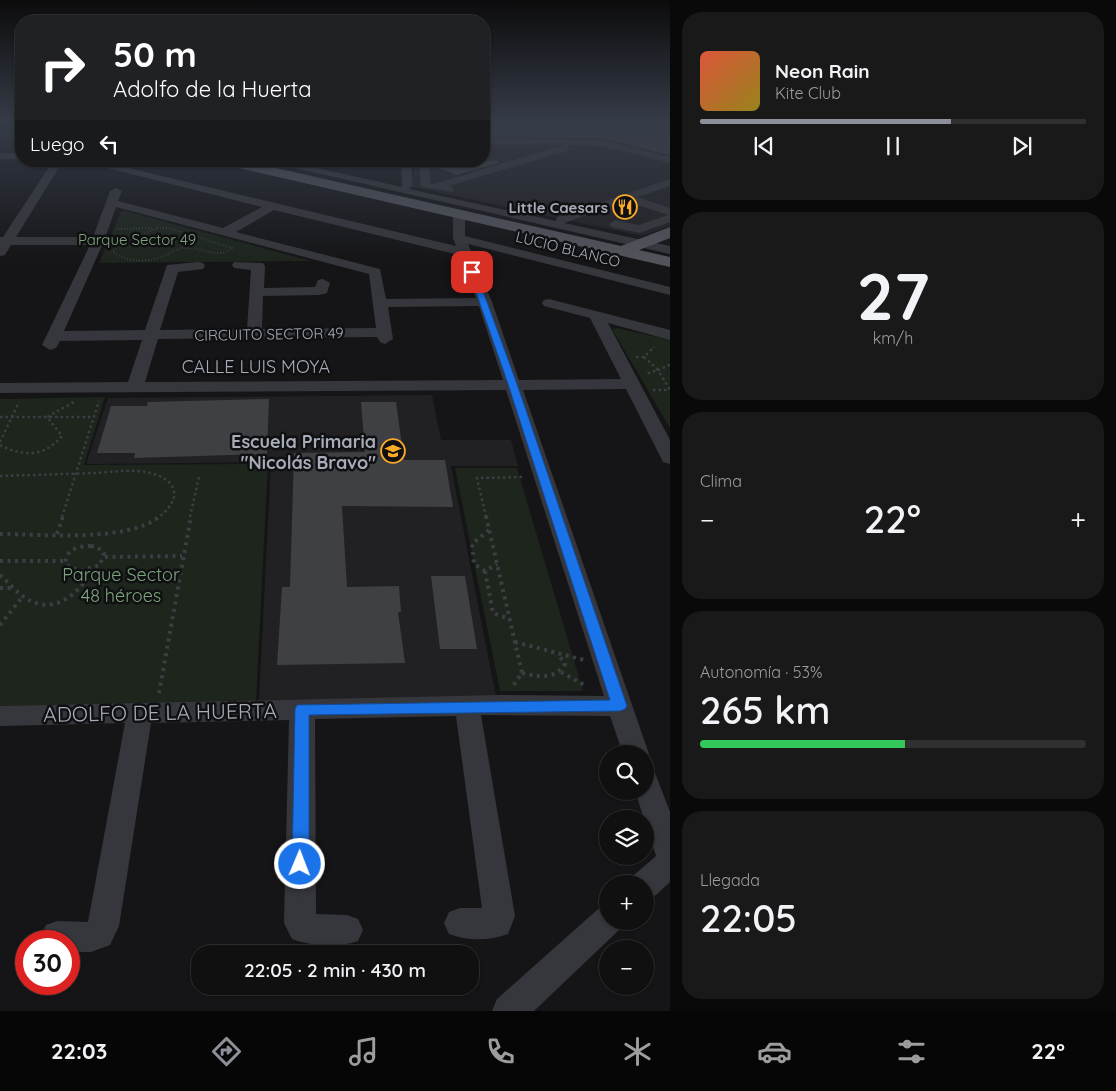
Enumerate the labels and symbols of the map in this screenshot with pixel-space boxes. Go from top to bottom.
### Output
restaurant icon: Little Caesars [612,194,638,220]
place label: Little Caesars [509,198,608,217]
street label: LUCIO BLANCO [514,227,622,271]
park label: Parque Sector 49 [78,230,196,249]
pin [451,251,493,293]
street label: CIRCUITO SECTOR 49 [194,323,344,345]
street label: CALLE LUIS MOYA [182,355,331,378]
place label: Escuela Primaria "Nicolás Bravo" [231,430,376,474]
school or university icon: Escuela Primaria "Nicolás Bravo" [380,438,406,464]
park label: Parque Sector 48 héroes [62,563,180,607]
street label: ADOLFO DE LA HUERTA [43,697,277,727]
position arrow [273,837,325,889]
speed limit sign: 30 [15,930,80,995]

